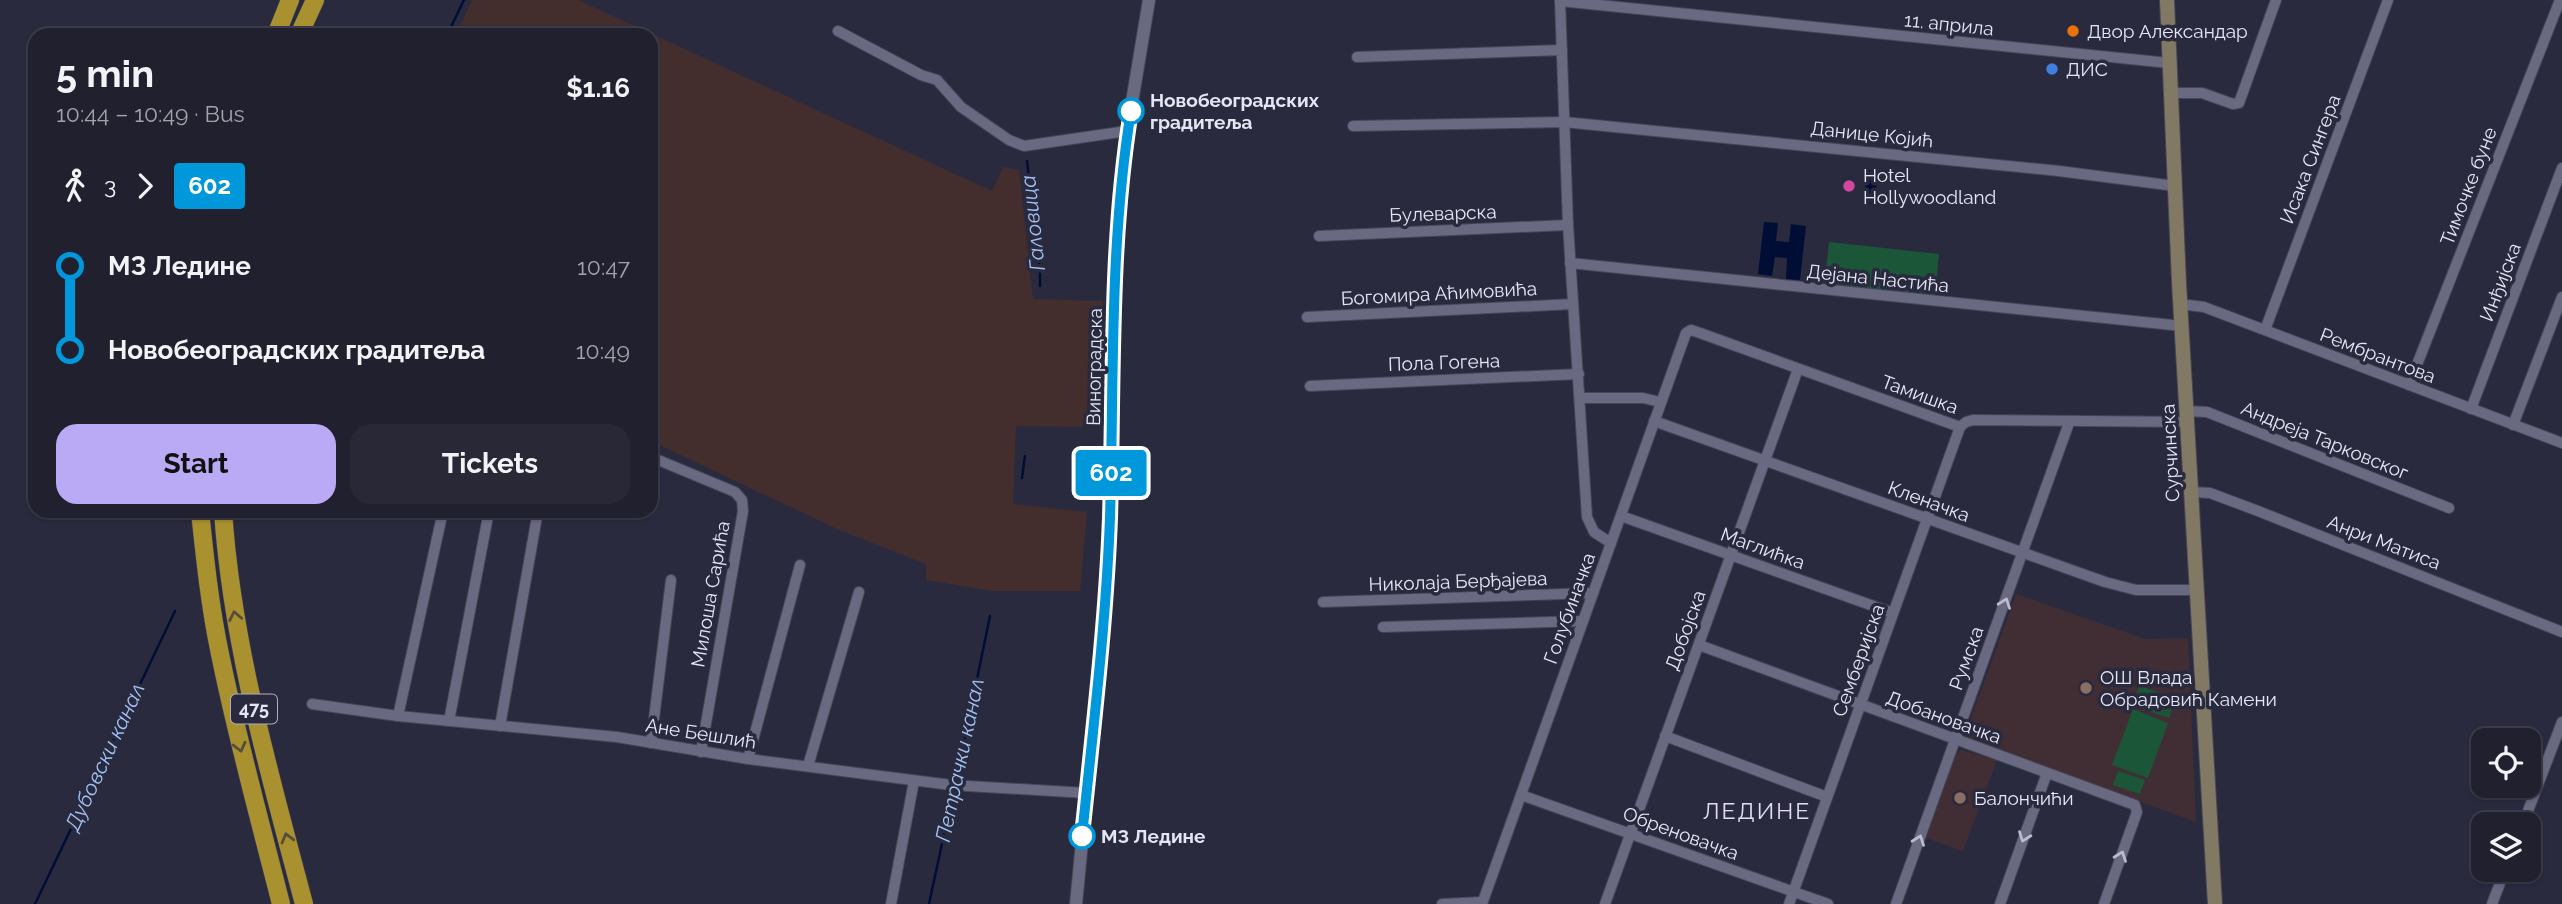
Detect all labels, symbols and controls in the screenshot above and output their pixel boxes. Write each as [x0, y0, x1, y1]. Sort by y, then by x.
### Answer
street label: 11. априла [1903, 8, 1995, 40]
place label: Двор Александар [2087, 20, 2248, 42]
marker: Двор Александар [2065, 23, 2081, 39]
text: 5 min [56, 51, 154, 96]
place label: ДИС [2066, 58, 2108, 80]
marker: ДИС [2044, 61, 2060, 77]
text: $1.16 [566, 73, 630, 103]
place label: Новобеоградских градитеља [1150, 89, 1320, 133]
street label: Исака Сингера [2275, 91, 2345, 227]
marker: Новобеоградских градитеља [1118, 98, 1144, 124]
text: 10:44 – 10:49 · Bus [56, 100, 245, 127]
street label: Данице Којић [1809, 117, 1935, 151]
street label: Тимочке буне [2435, 124, 2501, 248]
place label: Hotel Hollywoodland [1863, 164, 1996, 208]
icon: walk [56, 167, 94, 205]
icon: forward [126, 167, 164, 205]
text: 602 [188, 171, 231, 200]
text: 3 [104, 172, 116, 199]
water label: Галовица [1015, 174, 1050, 272]
marker: Hotel Hollywoodland [1841, 178, 1857, 194]
street label: Булеварска [1389, 200, 1497, 226]
street label: Инђијска [2475, 240, 2525, 324]
text: МЗ Ледине [108, 251, 251, 281]
text: 10:47 [577, 253, 630, 280]
street label: Дејана Настића [1806, 260, 1950, 296]
street label: Богомира Аћимовића [1340, 277, 1538, 309]
street label: Виноградска [1082, 308, 1106, 426]
street label: Рембрантова [2317, 323, 2439, 387]
text: Новобеоградских градитеља [108, 335, 485, 365]
text: 10:49 [576, 337, 630, 364]
street label: Пола Гогена [1388, 349, 1500, 375]
street label: Тамишка [1879, 370, 1961, 418]
street label: Андреја Тарковског [2238, 396, 2412, 484]
street label: Сурчинска [2156, 404, 2184, 502]
button: Start [56, 424, 336, 504]
button: Tickets [350, 424, 630, 504]
line badge: 602 [1071, 450, 1151, 496]
text: 602 [1090, 458, 1132, 487]
street label: Кленачка [1885, 476, 1973, 526]
street label: Анри Матиса [2324, 510, 2444, 574]
street label: Милоша Сарића [686, 519, 734, 669]
street label: Маглићка [1718, 523, 1808, 573]
street label: Голубиначка [1539, 550, 1599, 666]
street label: Николаја Берђајева [1368, 567, 1548, 595]
street label: Добојска [1660, 587, 1710, 673]
one-way arrow [1997, 597, 2011, 609]
street label: Семберијска [1827, 601, 1889, 719]
one-way arrow [229, 610, 244, 622]
street label: Румска [1944, 623, 1988, 693]
place label: ОШ Влада Обрадовић Камени [2100, 666, 2277, 710]
water label: Петрачки канал [930, 676, 989, 844]
water label: Дубовски канал [59, 679, 150, 836]
marker: ОШ Влада Обрадовић Камени [2078, 680, 2094, 696]
street label: Добановачка [1884, 686, 2004, 748]
road number: 475 [231, 694, 277, 724]
street label: Ане Бешлић [644, 713, 758, 753]
map controls [2471, 728, 2541, 882]
button: locate [2471, 728, 2541, 798]
one-way arrow [232, 741, 246, 753]
place label: Балончићи [1974, 787, 2073, 809]
marker: Балончићи [1952, 790, 1968, 806]
district label: ЛЕДИНЕ [1703, 797, 1811, 824]
street label: Обреновачка [1620, 802, 1742, 864]
button: layers [2471, 812, 2541, 882]
marker: МЗ Ледине [1069, 823, 1095, 849]
place label: МЗ Ледине [1101, 825, 1205, 847]
one-way arrow [2018, 830, 2032, 842]
one-way arrow [281, 832, 295, 844]
one-way arrow [1911, 834, 1925, 846]
one-way arrow [2113, 850, 2127, 862]

